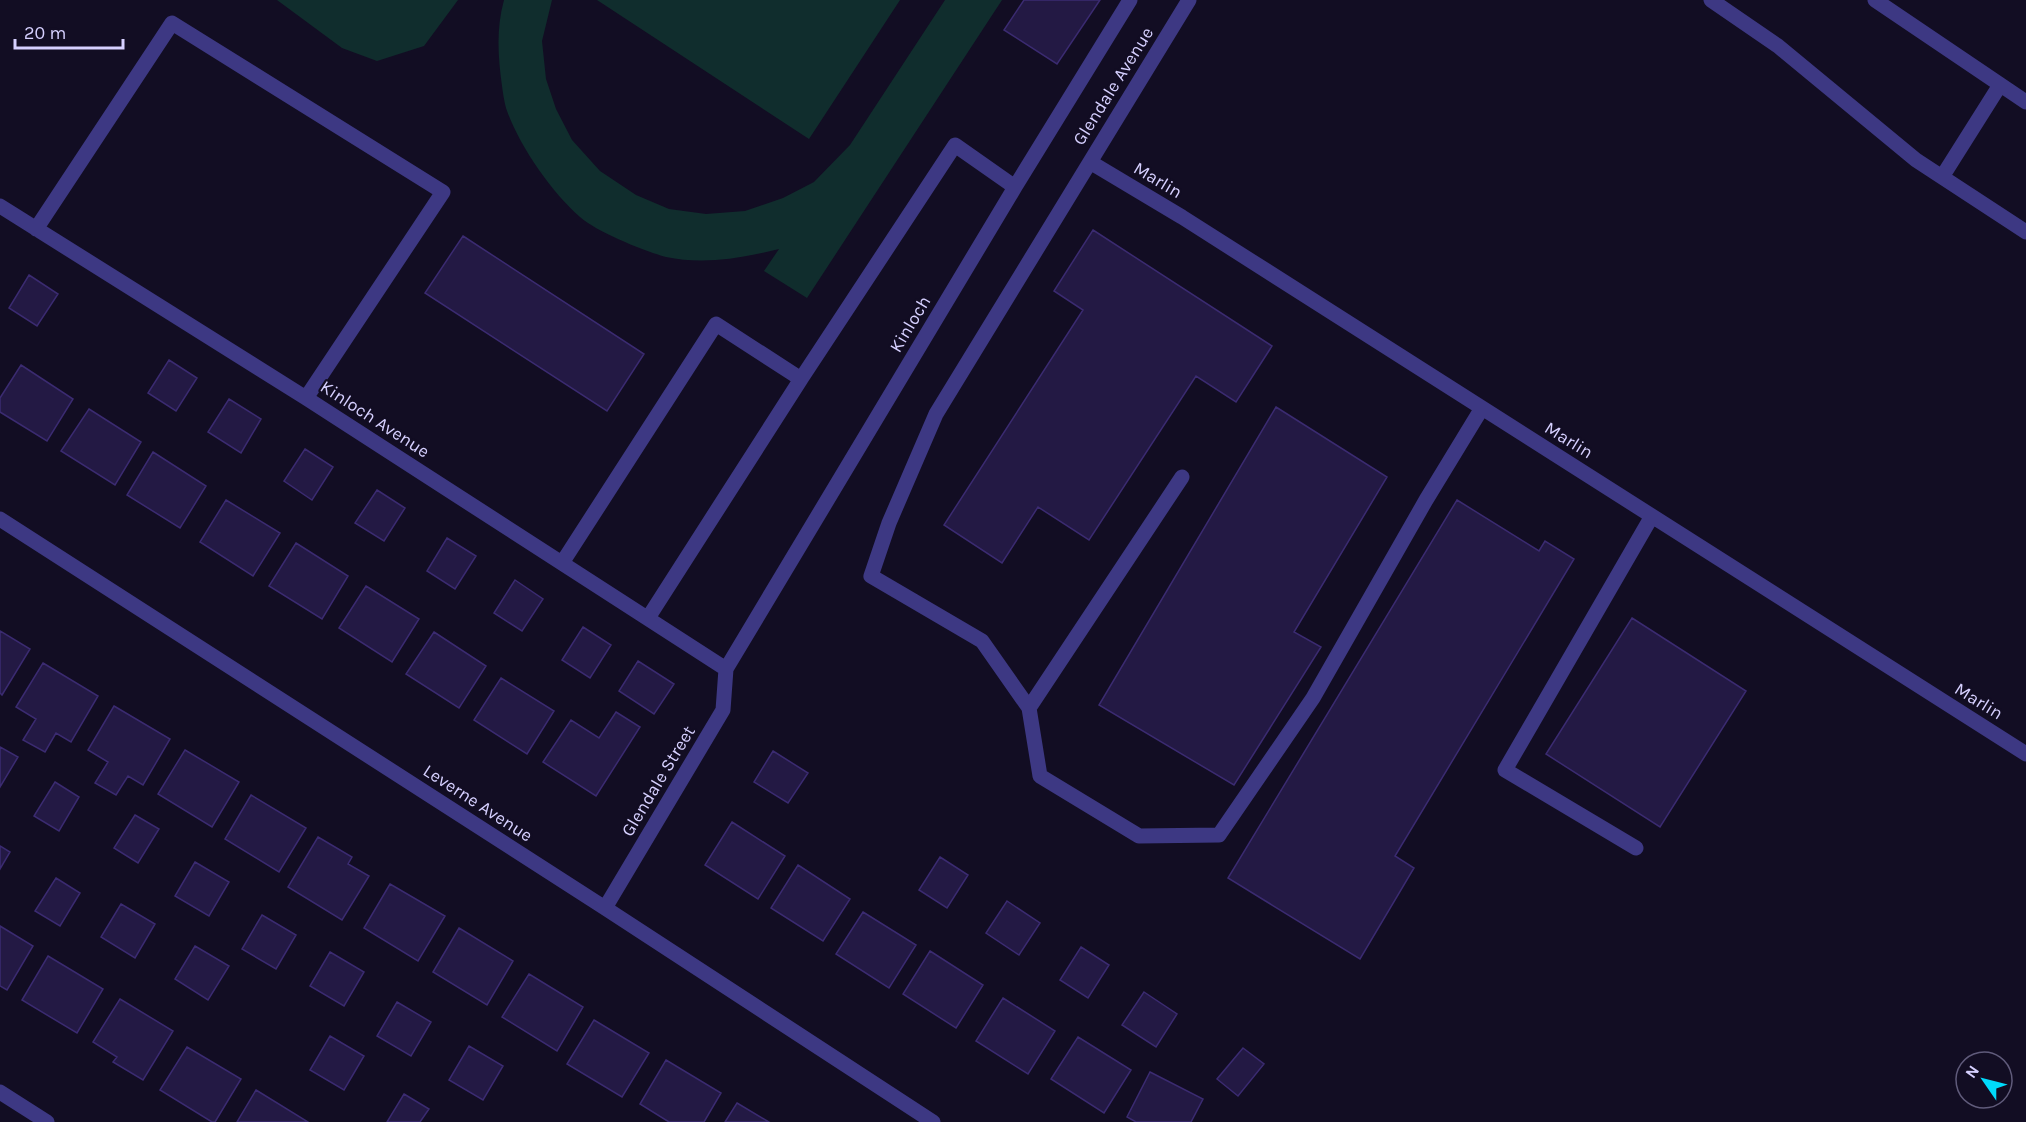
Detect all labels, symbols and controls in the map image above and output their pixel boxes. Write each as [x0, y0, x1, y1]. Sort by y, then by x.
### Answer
scale bar [15, 12, 123, 50]
text: 20 m [24, 22, 66, 44]
street label: Glendale Avenue [1068, 23, 1158, 149]
street label: Marlin [1130, 157, 1186, 203]
street label: Kinloch [885, 292, 935, 356]
street label: Kinloch Avenue [316, 376, 434, 462]
street label: Marlin [1541, 417, 1597, 463]
street label: Marlin [1951, 678, 2007, 724]
street label: Glendale Street [616, 721, 700, 840]
street label: Leverne Avenue [419, 759, 537, 847]
north arrow [1954, 1050, 2014, 1110]
text: N [1961, 1062, 1983, 1082]

